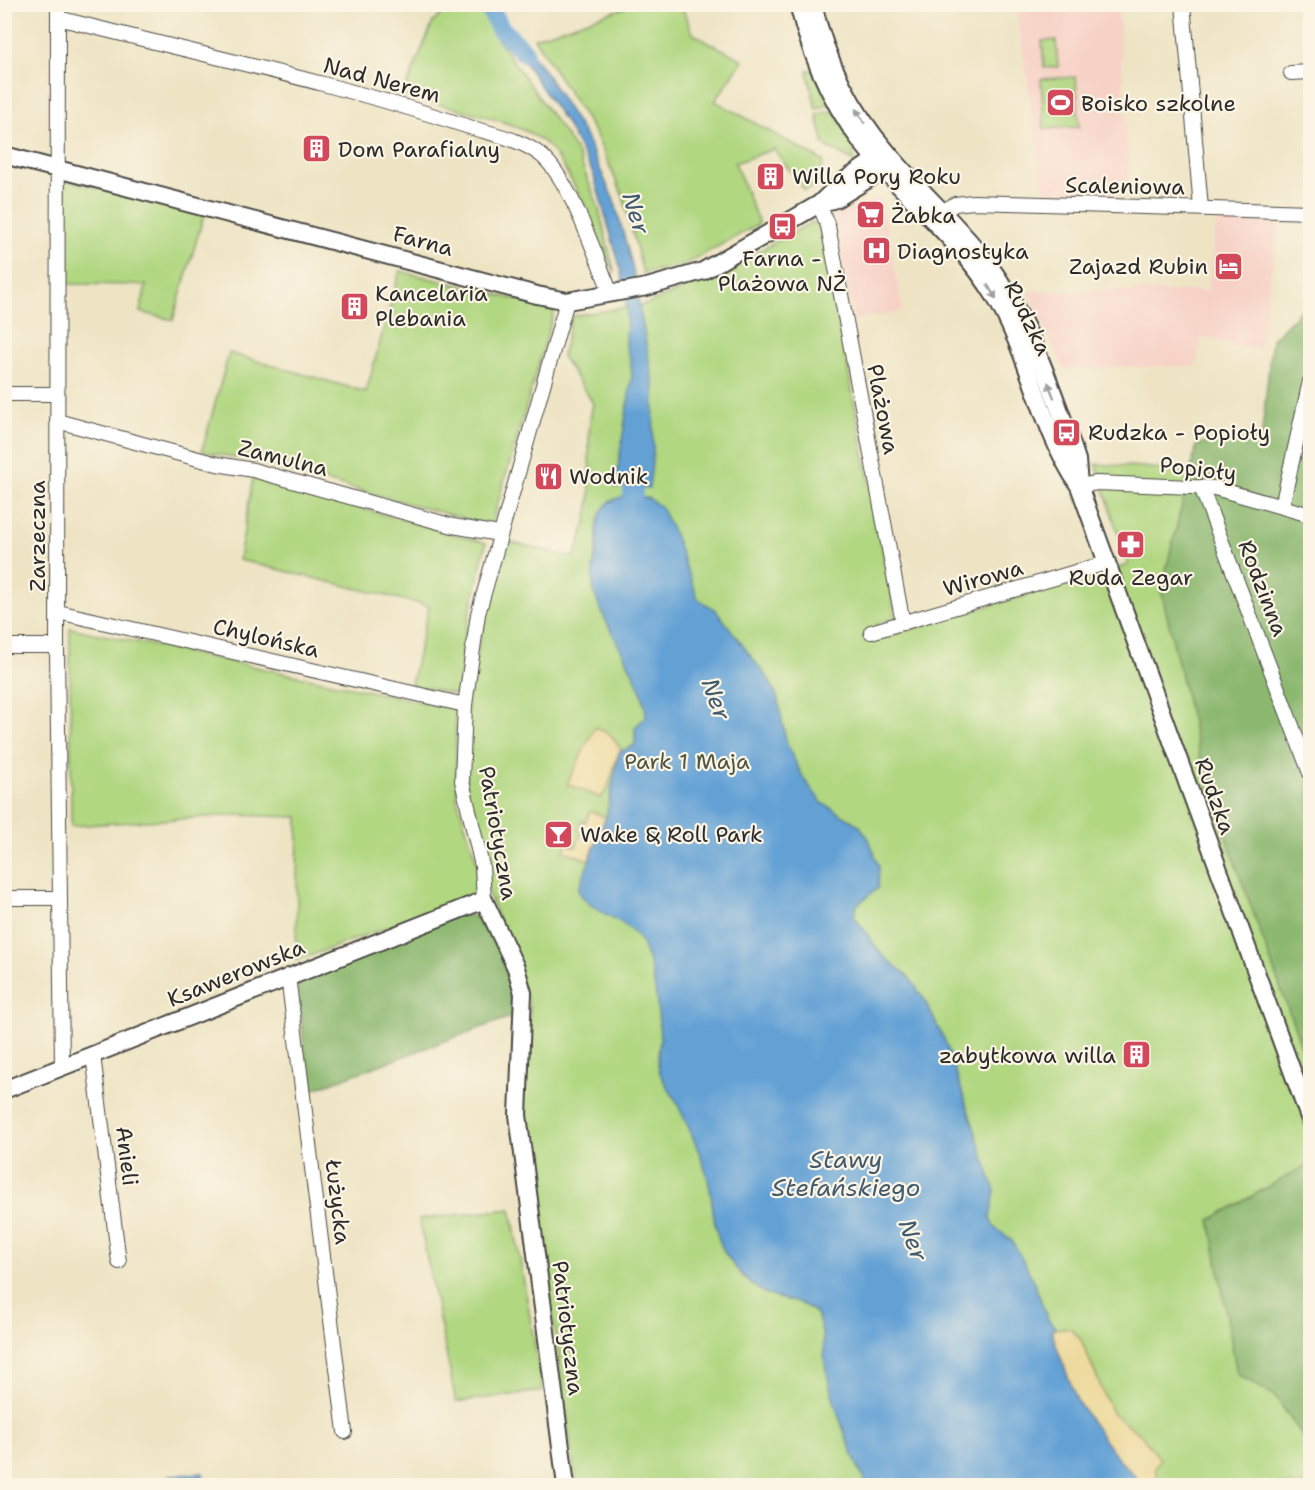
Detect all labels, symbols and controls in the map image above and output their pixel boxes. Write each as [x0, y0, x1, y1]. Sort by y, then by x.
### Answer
street label: Nad Nerem [320, 50, 444, 110]
sports icon: Boisko szkolne [1044, 87, 1076, 119]
place label: Boisko szkolne [1081, 89, 1236, 118]
one-way arrow [854, 107, 865, 124]
building icon: Dom Parafialny [301, 133, 333, 165]
place label: Dom Parafialny [338, 135, 500, 164]
building icon: Willa Pory Roku [755, 160, 787, 192]
place label: Willa Pory Roku [792, 162, 961, 191]
street label: Scaleniowa [1065, 170, 1185, 202]
water label: Ner [614, 188, 658, 239]
supermarket icon: Żabka [854, 199, 886, 231]
place label: Żabka [891, 201, 956, 230]
bus stop icon: Farna - Plażowa NŻ [766, 210, 798, 242]
street label: Farna [390, 219, 457, 263]
hospital icon: Diagnostyka [860, 235, 892, 267]
place label: Diagnostyka [897, 237, 1029, 266]
place label: Farna - Plażowa NŻ [718, 244, 846, 298]
hotel icon: Zajazd Rubin [1213, 250, 1245, 282]
place label: Zajazd Rubin [1069, 252, 1208, 281]
street label: Rudzka [998, 276, 1059, 360]
place label: Kancelaria Plebania [375, 279, 488, 333]
one-way arrow [986, 284, 997, 300]
building icon: Kancelaria Plebania [338, 290, 370, 322]
street label: Plażowa [860, 362, 906, 457]
one-way arrow [1046, 381, 1055, 399]
bus stop icon: Rudzka - Popioły [1051, 416, 1083, 448]
place label: Rudzka - Popioły [1088, 418, 1270, 447]
street label: Zamulna [235, 433, 331, 483]
street label: Popioły [1158, 450, 1238, 488]
restaurant icon: Wodnik [532, 460, 564, 492]
place label: Wodnik [569, 462, 648, 491]
street label: Zarzeczna [23, 480, 52, 592]
pharmacy icon: Ruda Zegar [1115, 529, 1147, 561]
street label: Rodzinna [1231, 536, 1295, 640]
street label: Wirowa [940, 553, 1027, 603]
place label: Ruda Zegar [1069, 563, 1193, 592]
street label: Chylońska [210, 612, 322, 664]
water label: Ner [694, 673, 739, 725]
park label: Park 1 Maja [624, 747, 750, 776]
street label: Rudzka [1188, 754, 1242, 839]
street label: Patriotyczna [472, 764, 524, 902]
bar icon: Wake & Roll Park [543, 818, 575, 850]
place label: Wake & Roll Park [580, 820, 763, 849]
street label: Ksawerowska [163, 932, 309, 1014]
building icon: zabytkowa willa [1121, 1039, 1153, 1071]
place label: zabytkowa willa [939, 1041, 1116, 1070]
street label: Anieli [109, 1124, 145, 1188]
water label: Stawy Stefańskiego [772, 1144, 920, 1204]
street label: Łużycka [318, 1157, 358, 1246]
water label: Ner [891, 1214, 936, 1266]
street label: Patriotyczna [545, 1259, 591, 1397]

